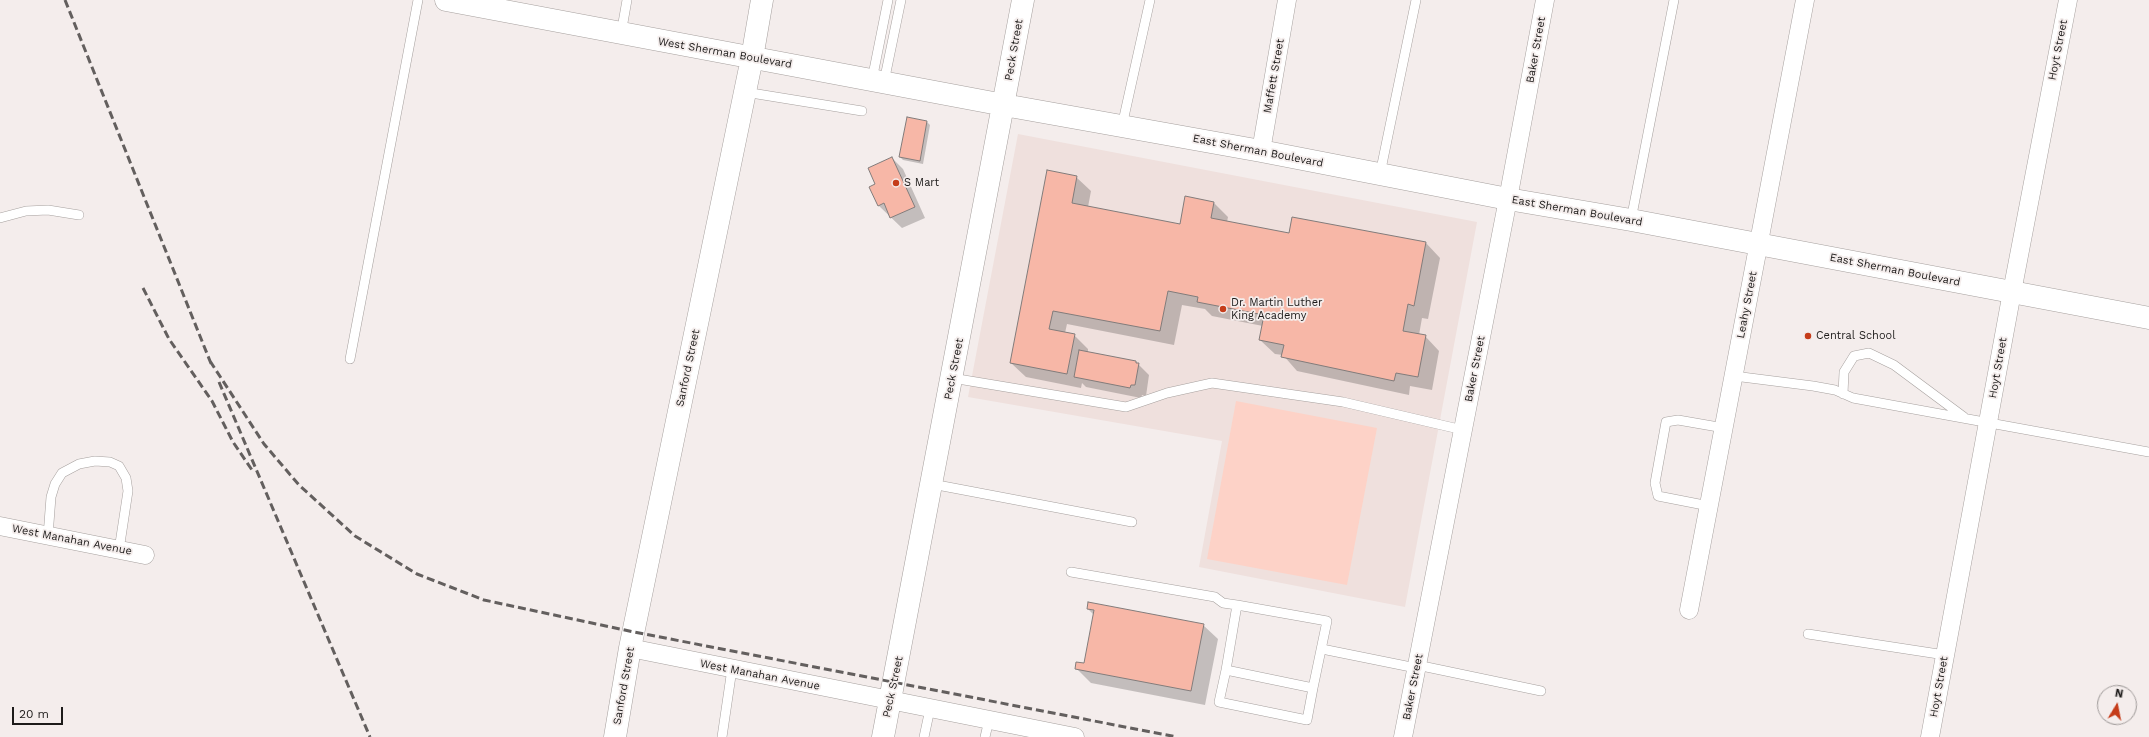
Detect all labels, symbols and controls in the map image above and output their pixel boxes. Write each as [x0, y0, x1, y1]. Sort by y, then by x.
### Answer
street label: Baker Street [1524, 16, 1548, 84]
street label: Peck Street [1002, 18, 1026, 82]
street label: Hoyt Street [2046, 19, 2070, 81]
street label: West Sherman Boulevard [657, 35, 793, 71]
street label: Maffett Street [1261, 38, 1287, 114]
street label: East Sherman Boulevard [1192, 132, 1324, 170]
place label: S Mart [904, 176, 939, 190]
marker: S Mart [891, 178, 901, 188]
street label: East Sherman Boulevard [1511, 193, 1643, 229]
street label: East Sherman Boulevard [1829, 251, 1961, 289]
street label: Leahy Street [1734, 270, 1760, 340]
place label: Dr. Martin Luther King Academy [1231, 296, 1322, 322]
marker: Dr. Martin Luther King Academy [1218, 304, 1228, 314]
street label: Sanford Street [673, 328, 703, 408]
place label: Central School [1816, 329, 1895, 343]
marker: Central School [1803, 331, 1813, 341]
street label: Baker Street [1462, 335, 1488, 403]
street label: Peck Street [942, 337, 966, 401]
street label: Hoyt Street [1986, 337, 2010, 399]
street label: West Manahan Avenue [11, 522, 133, 558]
street label: Sanford Street [611, 646, 637, 726]
street label: Baker Street [1400, 653, 1426, 721]
street label: Peck Street [880, 655, 906, 719]
street label: Hoyt Street [1927, 656, 1951, 718]
street label: West Manahan Avenue [699, 657, 821, 693]
north arrow [2097, 685, 2137, 725]
text: N [2114, 687, 2124, 701]
scale bar [14, 699, 65, 725]
text: 20 m [19, 707, 49, 721]

